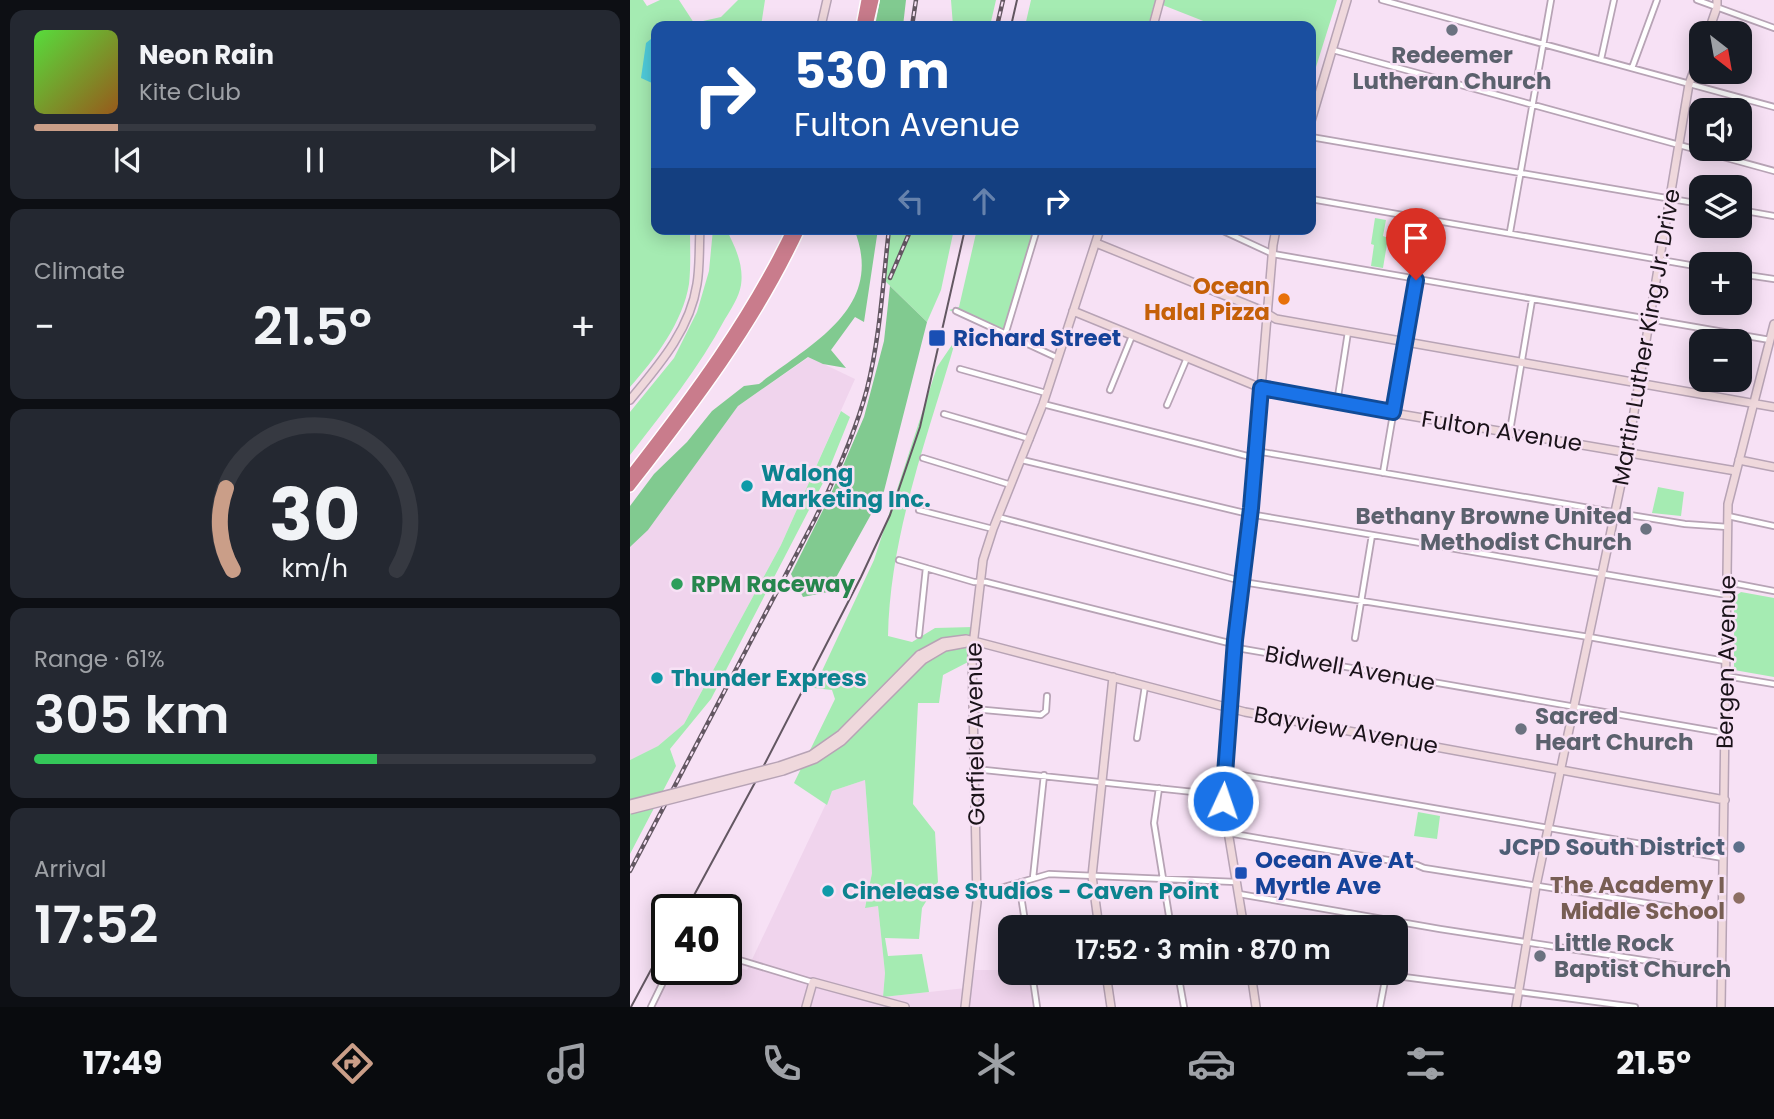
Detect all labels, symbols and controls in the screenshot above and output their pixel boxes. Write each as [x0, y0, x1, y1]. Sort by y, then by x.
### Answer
north arrow [1689, 21, 1752, 84]
map controls [1689, 21, 1752, 392]
marker: Redeemer Lutheran Church [1444, 22, 1460, 38]
text: Neon Rain [139, 37, 274, 73]
text: 530 m [794, 37, 950, 105]
place label: Redeemer Lutheran Church [1352, 39, 1552, 97]
icon: right [679, 49, 770, 140]
text: Kite Club [139, 76, 241, 108]
button: sound [1689, 98, 1752, 161]
text: Fulton Avenue [794, 102, 1020, 147]
icon: previous [109, 141, 147, 179]
icon: pause [296, 141, 334, 179]
icon: next [483, 141, 521, 179]
button: layers [1689, 175, 1752, 238]
icon: left [892, 182, 930, 220]
icon: ahead [965, 182, 1003, 220]
icon: right [1038, 182, 1076, 220]
street label: Martin Luther King Jr. Drive [1604, 186, 1688, 488]
pin [1386, 208, 1446, 280]
icon: arrive [1397, 219, 1435, 257]
button: + [1689, 252, 1752, 315]
text: Climate [34, 255, 125, 287]
place label: Ocean Halal Pizza [1144, 270, 1270, 328]
text: 21.5° [253, 290, 372, 363]
marker: Ocean Halal Pizza [1276, 291, 1292, 307]
text: − [34, 300, 55, 353]
text: + [570, 300, 596, 353]
place label: Richard Street [953, 322, 1121, 354]
marker: Richard Street [927, 328, 947, 348]
button: − [1689, 329, 1752, 392]
street label: Fulton Avenue [1419, 403, 1585, 459]
place label: Walong Marketing Inc. [761, 457, 931, 515]
text: 30 [269, 464, 361, 565]
marker: Walong Marketing Inc. [739, 478, 755, 494]
place label: Bethany Browne United Methodist Church [1356, 500, 1632, 558]
marker: Bethany Browne United Methodist Church [1638, 521, 1654, 537]
text: km/h [282, 550, 348, 585]
place label: RPM Raceway [691, 568, 856, 600]
street label: Bergen Avenue [1708, 575, 1744, 749]
marker: RPM Raceway [669, 576, 685, 592]
street label: Bidwell Avenue [1262, 637, 1438, 699]
street label: Garfield Avenue [957, 642, 993, 826]
text: Range · 61% [34, 643, 165, 675]
place label: Thunder Express [671, 662, 867, 694]
marker: Thunder Express [649, 670, 665, 686]
text: 305 km [34, 678, 229, 751]
street label: Bayview Avenue [1251, 698, 1441, 762]
place label: Sacred Heart Church [1535, 700, 1693, 758]
marker: Sacred Heart Church [1513, 721, 1529, 737]
position arrow [1186, 764, 1260, 838]
place label: JCPD South District [1499, 831, 1725, 863]
marker: JCPD South District [1731, 839, 1747, 855]
place label: Ocean Ave At Myrtle Ave [1255, 844, 1414, 902]
text: Arrival [34, 853, 106, 885]
marker: Ocean Ave At Myrtle Ave [1233, 865, 1249, 881]
place label: The Academy I Middle School [1550, 869, 1725, 927]
place label: Cinelease Studios - Caven Point [842, 875, 1219, 907]
marker: Cinelease Studios - Caven Point [820, 883, 836, 899]
text: 17:52 [34, 888, 158, 961]
marker: The Academy I Middle School [1731, 890, 1747, 906]
speed limit sign: 40 [651, 894, 742, 985]
place label: Little Rock Baptist Church [1554, 927, 1731, 985]
text: 17:52 · 3 min · 870 m [1075, 932, 1331, 968]
marker: Little Rock Baptist Church [1532, 948, 1548, 964]
icon: directions [328, 1039, 377, 1088]
icon: music [543, 1039, 592, 1088]
icon: phone [757, 1039, 806, 1088]
icon: climate [972, 1039, 1021, 1088]
icon: car [1187, 1039, 1236, 1088]
icon: filters [1401, 1039, 1450, 1088]
text: 17:49 [83, 1040, 162, 1085]
text: 21.5° [1616, 1040, 1691, 1085]

